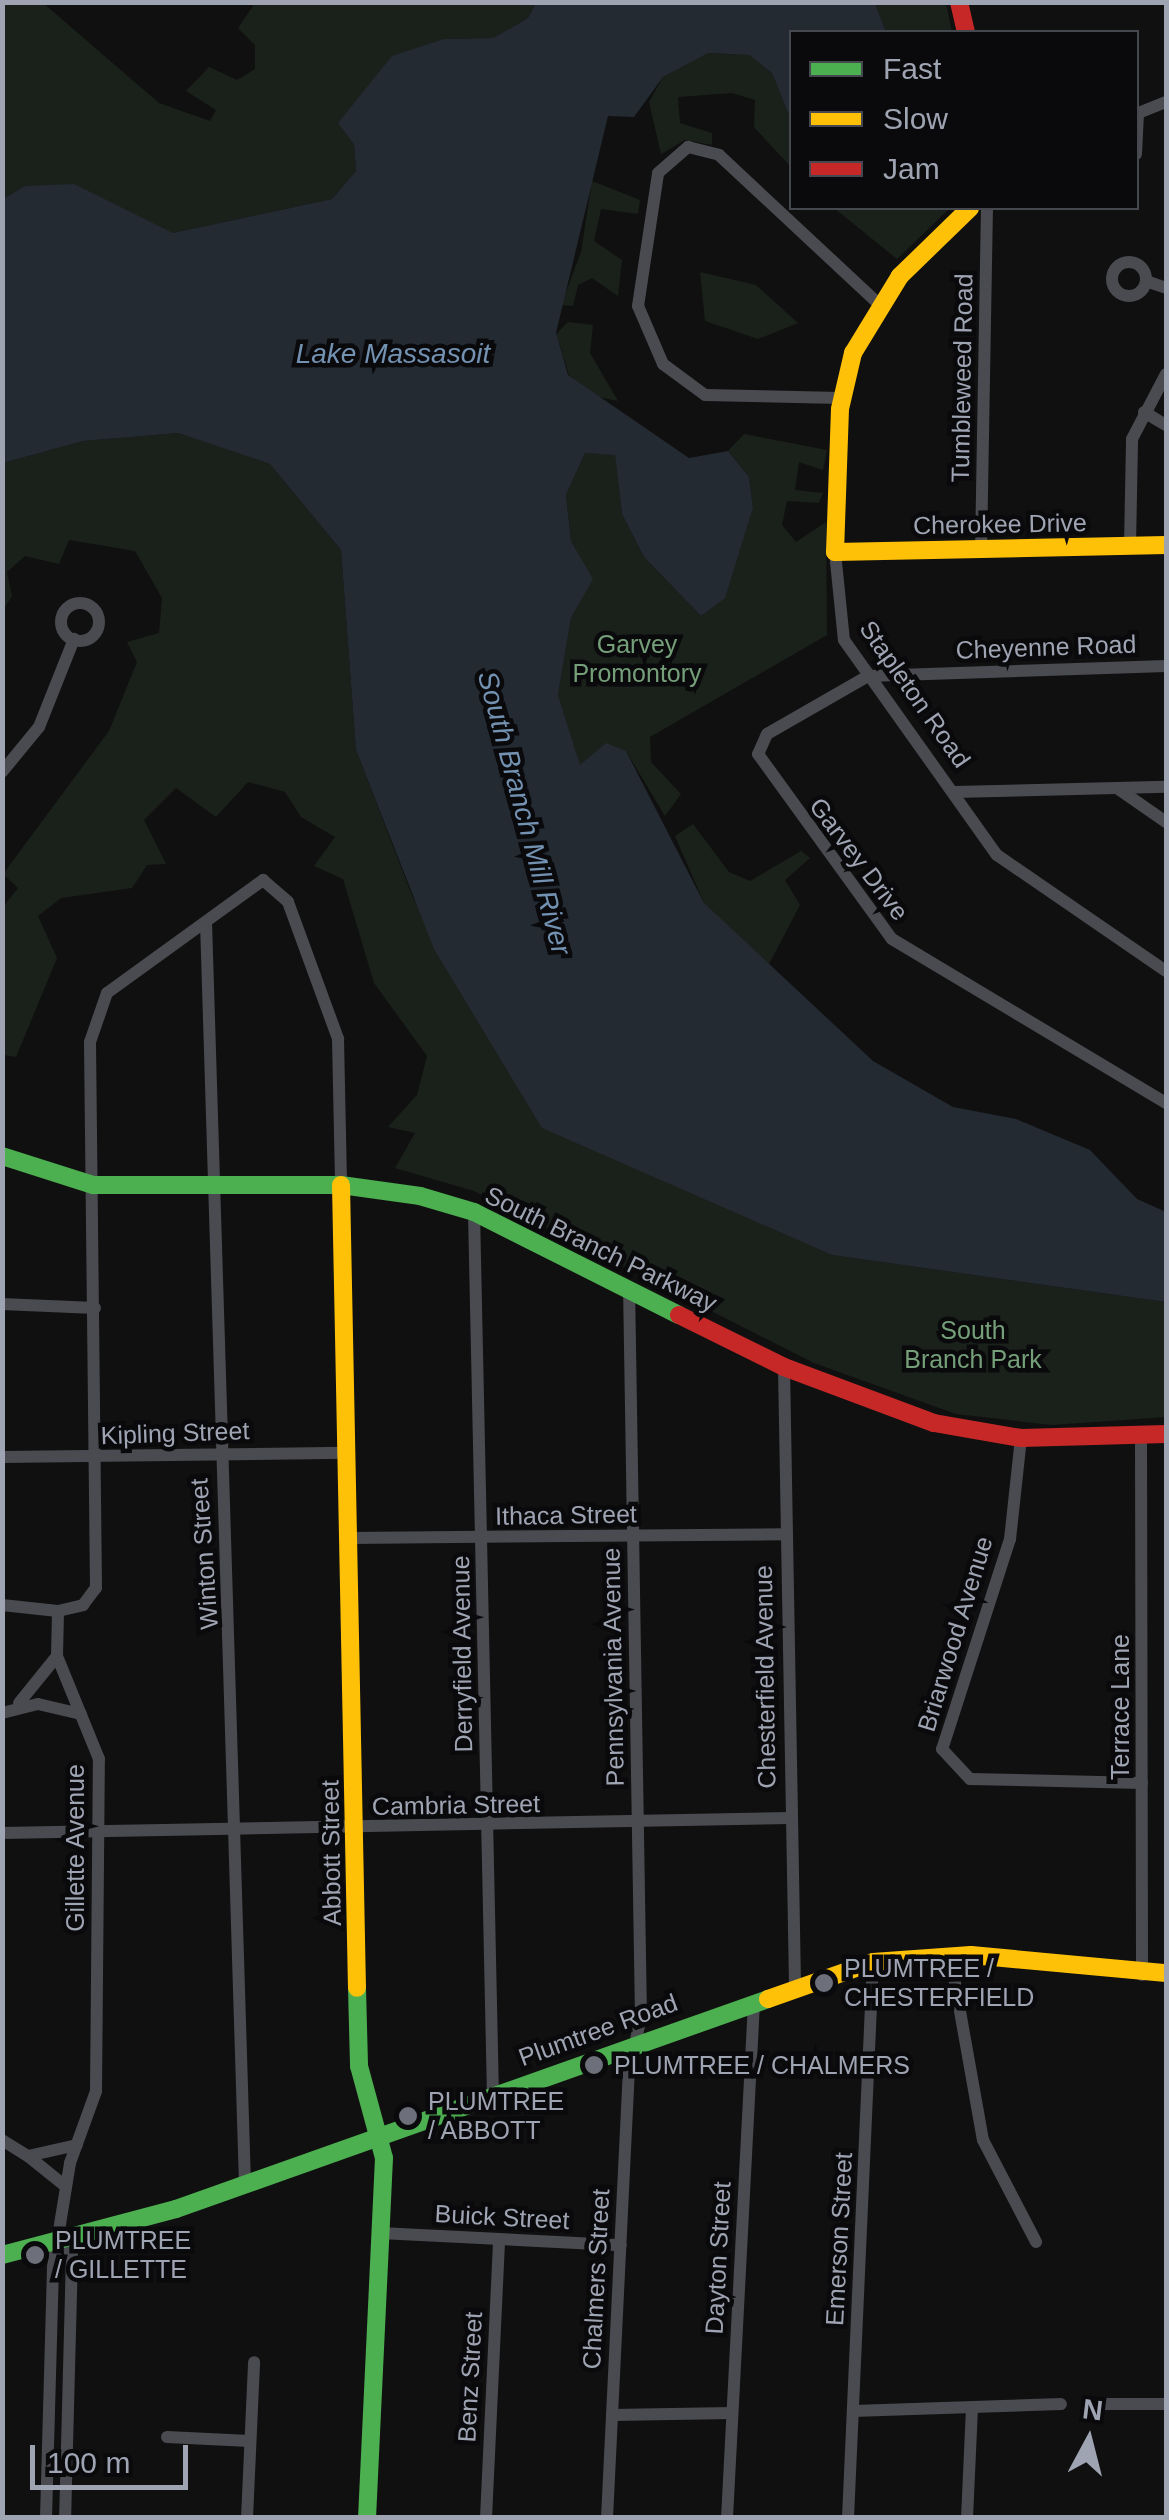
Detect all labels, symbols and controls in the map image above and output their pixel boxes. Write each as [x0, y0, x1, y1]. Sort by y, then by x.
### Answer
legend [789, 30, 1139, 210]
text: Fast [883, 52, 941, 85]
text: Slow [883, 102, 948, 135]
text: Jam [883, 152, 940, 185]
street label: Tumbleweed Road [945, 273, 979, 483]
water label: Lake Massasoit [296, 337, 490, 371]
street label: Cherokee Drive [913, 507, 1087, 541]
street label: Stapleton Road [853, 615, 977, 773]
street label: Cheyenne Road [955, 629, 1137, 665]
park label: Garvey Promontory [572, 630, 702, 689]
water label: South Branch Mill River [470, 667, 578, 959]
street label: Garvey Drive [803, 792, 915, 926]
street label: South Branch Parkway [480, 1180, 722, 1318]
park label: South Branch Park [904, 1316, 1042, 1375]
street label: Kipling Street [100, 1415, 250, 1451]
street label: Winton Street [184, 1477, 224, 1631]
street label: Ithaca Street [495, 1499, 637, 1531]
street label: Briarwood Avenue [911, 1532, 999, 1736]
street label: Pennsylvania Avenue [596, 1547, 630, 1787]
street label: Derryfield Avenue [445, 1555, 479, 1753]
street label: Chesterfield Avenue [748, 1564, 782, 1790]
street label: Terrace Lane [1105, 1634, 1135, 1780]
street label: Gillette Avenue [60, 1763, 90, 1933]
street label: Abbott Street [315, 1780, 347, 1926]
street label: Cambria Street [372, 1789, 540, 1821]
place label: PLUMTREE / CHESTERFIELD [844, 1954, 1034, 2013]
marker: PLUMTREE / CHESTERFIELD [813, 1972, 835, 1994]
street label: Plumtree Road [515, 1987, 681, 2073]
place label: PLUMTREE / CHALMERS [614, 2050, 910, 2080]
marker: PLUMTREE / CHALMERS [583, 2054, 605, 2076]
place label: PLUMTREE / ABBOTT [428, 2087, 564, 2146]
marker: PLUMTREE / ABBOTT [397, 2105, 419, 2127]
street label: Emerson Street [819, 2151, 859, 2327]
street label: Dayton Street [699, 2181, 737, 2335]
street label: Chalmers Street [576, 2188, 616, 2370]
street label: Buick Street [434, 2198, 570, 2236]
place label: PLUMTREE / GILLETTE [55, 2226, 191, 2285]
marker: PLUMTREE / GILLETTE [24, 2244, 46, 2266]
street label: Benz Street [452, 2311, 488, 2443]
north arrow [1039, 2390, 1139, 2490]
text: N [1081, 2393, 1105, 2426]
scale bar [35, 2425, 192, 2487]
text: 100 m [47, 2446, 130, 2479]

